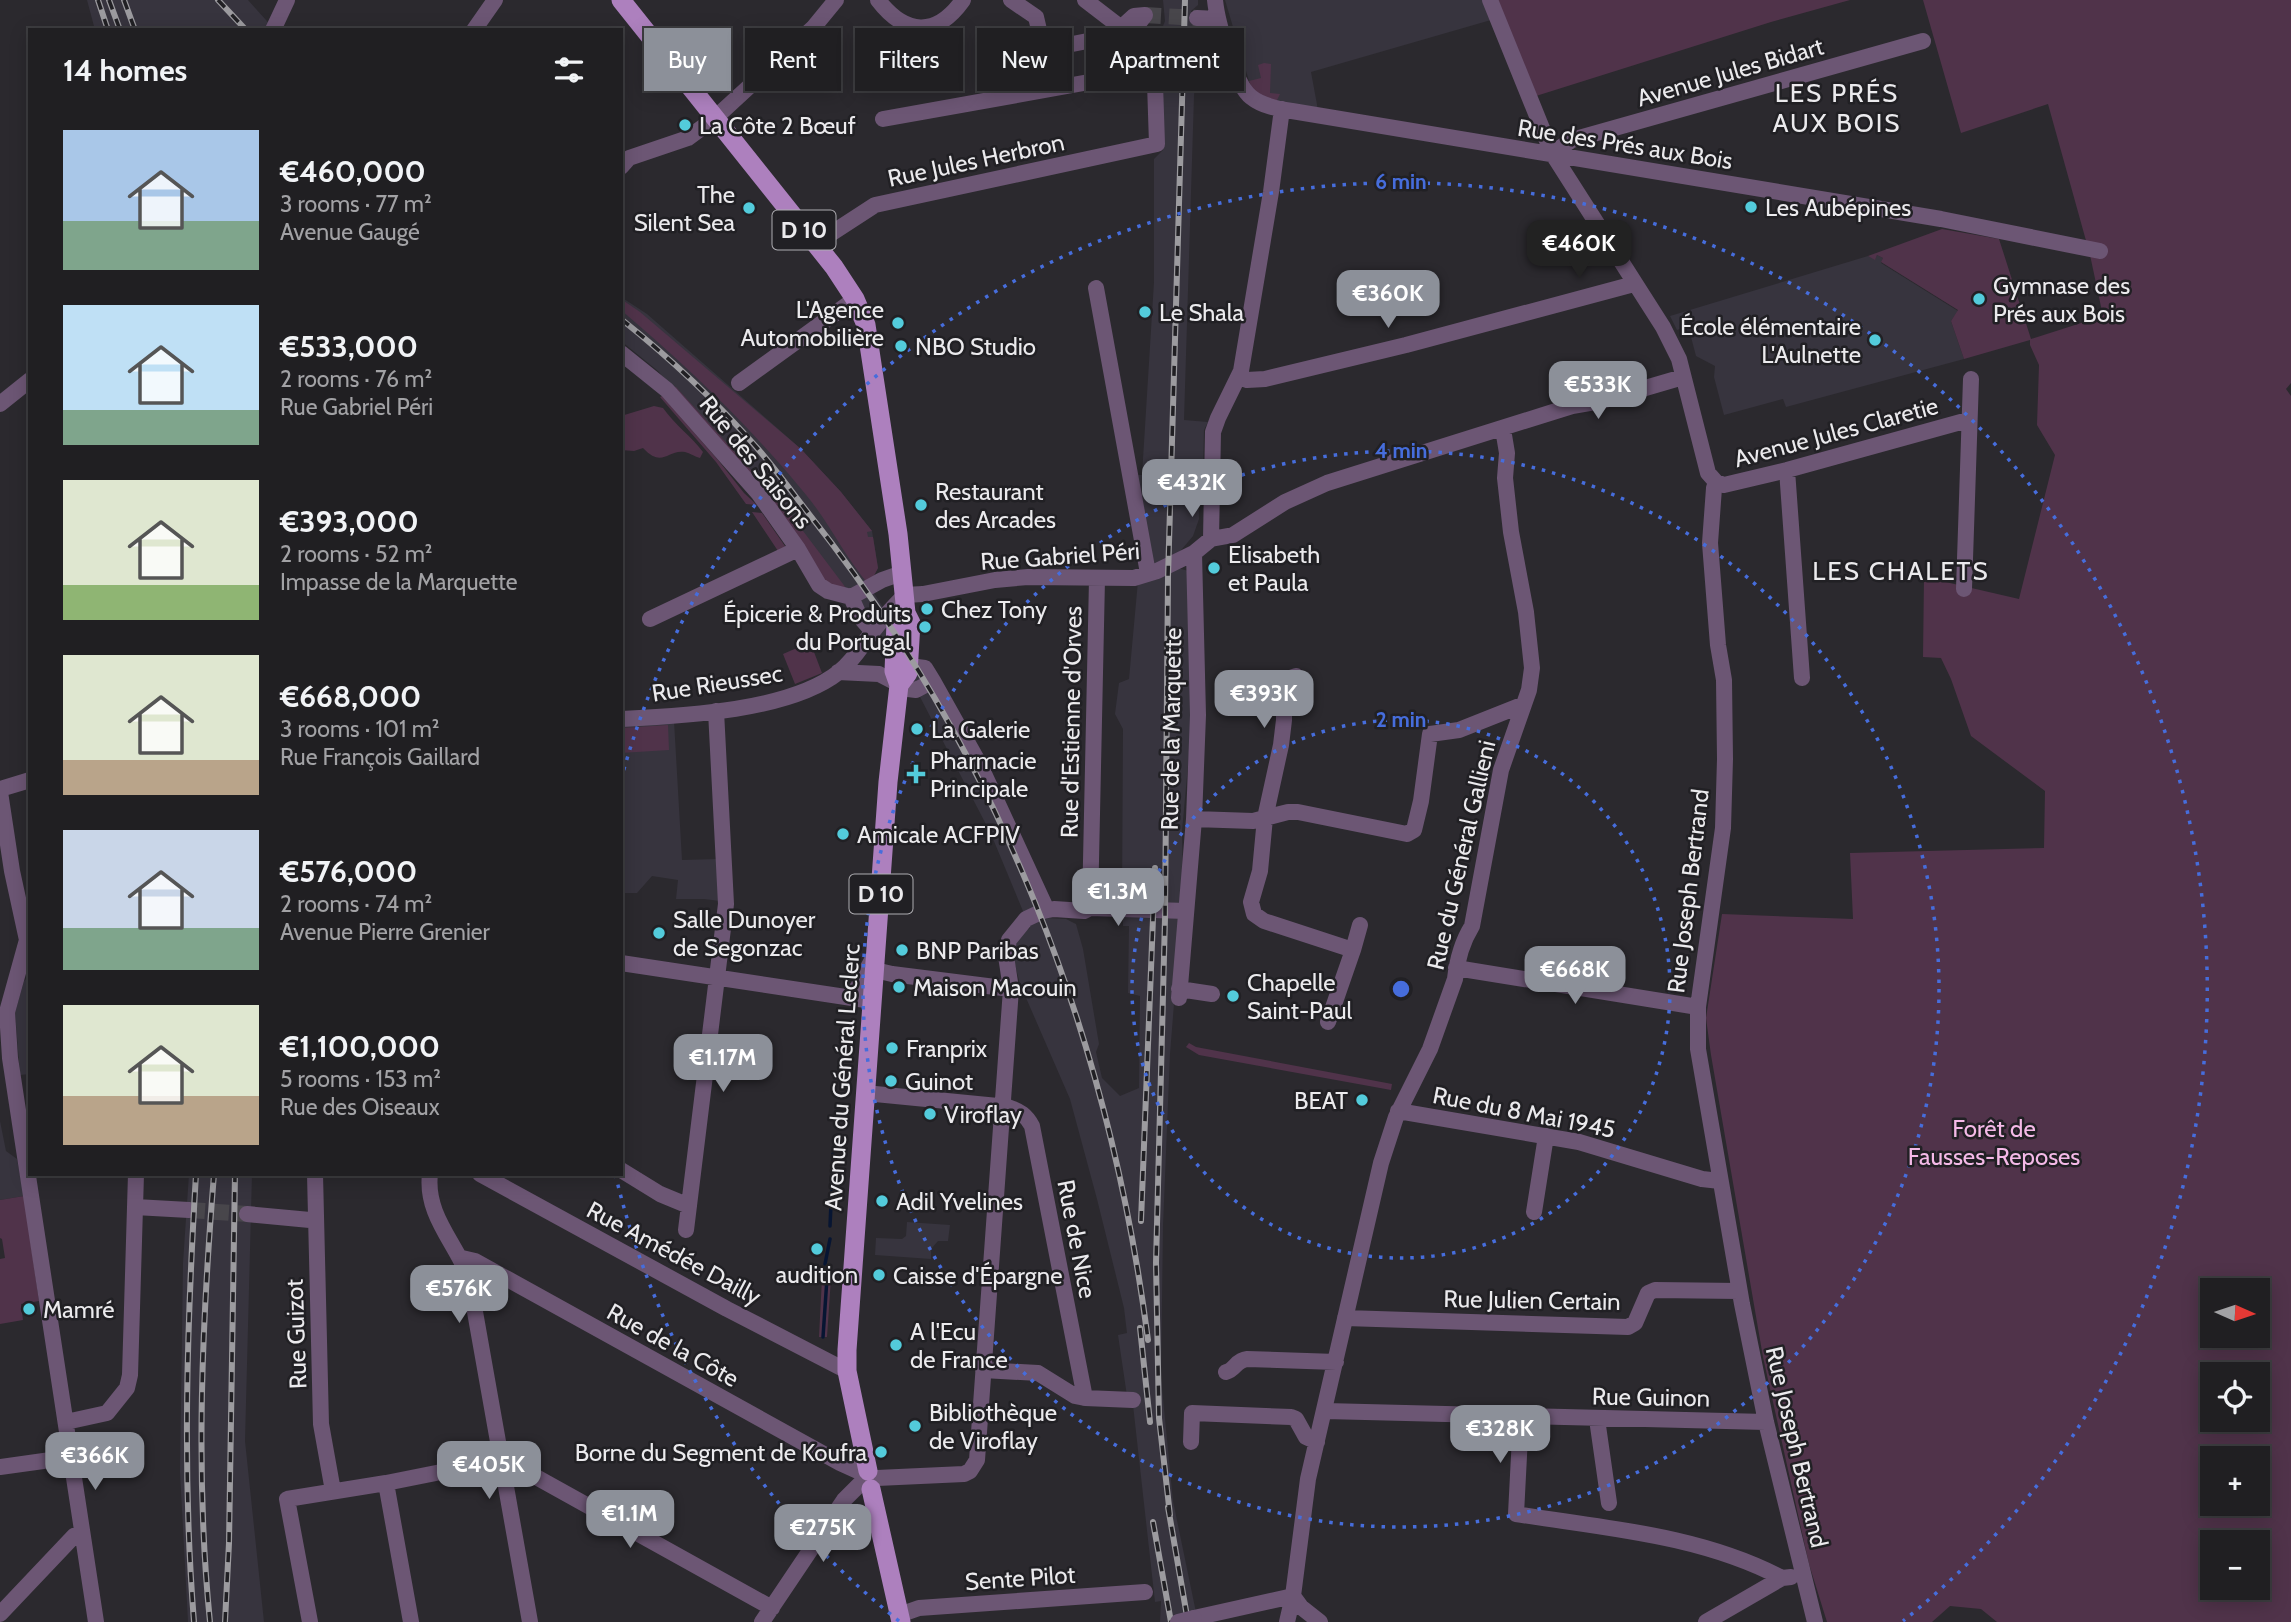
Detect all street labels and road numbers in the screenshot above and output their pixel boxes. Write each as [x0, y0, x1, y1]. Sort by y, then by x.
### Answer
street label: Avenue Jules Bidart [1633, 31, 1827, 113]
street label: Rue des Prés aux Bois [1515, 113, 1735, 175]
street label: Rue Jules Herbron [885, 127, 1067, 193]
road number: D 10 [772, 210, 836, 249]
street label: Rue des Saisons [694, 390, 818, 534]
street label: Avenue Jules Claretie [1731, 391, 1941, 473]
street label: Rue Gabriel Péri [979, 536, 1141, 576]
street label: Rue d'Estienne d'Orves [1054, 606, 1088, 838]
street label: Rue de la Marquette [1155, 627, 1187, 831]
street label: Rue Rieussec [650, 658, 784, 708]
street label: Rue du Général Gallieni [1420, 737, 1502, 973]
street label: Rue Joseph Bertrand [1661, 787, 1715, 995]
road number: D 10 [850, 874, 912, 914]
street label: Avenue du Général Leclerc [818, 942, 866, 1212]
street label: Rue du 8 Mai 1945 [1430, 1080, 1618, 1144]
street label: Rue de Nice [1051, 1177, 1103, 1301]
street label: Rue Amédée Dailly [582, 1195, 766, 1311]
street label: Rue Guizot [280, 1278, 312, 1390]
street label: Rue Julien Certain [1443, 1284, 1621, 1316]
street label: Rue de la Côte [602, 1297, 744, 1393]
street label: Rue Joseph Bertrand [1760, 1344, 1834, 1550]
street label: Rue Guinon [1592, 1381, 1710, 1413]
street label: Sente Pilot [964, 1560, 1076, 1596]

